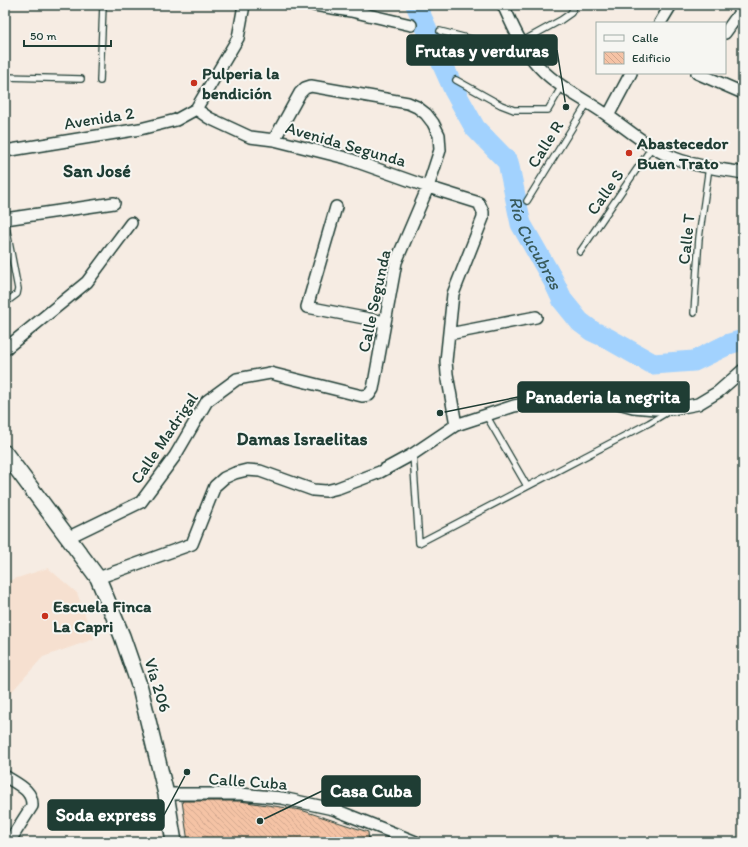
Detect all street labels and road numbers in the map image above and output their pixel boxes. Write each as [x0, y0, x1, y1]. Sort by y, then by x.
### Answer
street label: Avenida 2 [62, 103, 136, 133]
street label: Calle R [523, 116, 567, 171]
street label: Avenida Segunda [283, 117, 409, 171]
street label: Calle S [582, 165, 628, 219]
street label: Calle T [673, 212, 699, 265]
street label: Calle Segunda [353, 248, 395, 354]
street label: Calle Madrigal [126, 388, 202, 488]
street label: Vía 206 [140, 656, 176, 714]
street label: Calle Cuba [208, 768, 288, 794]

